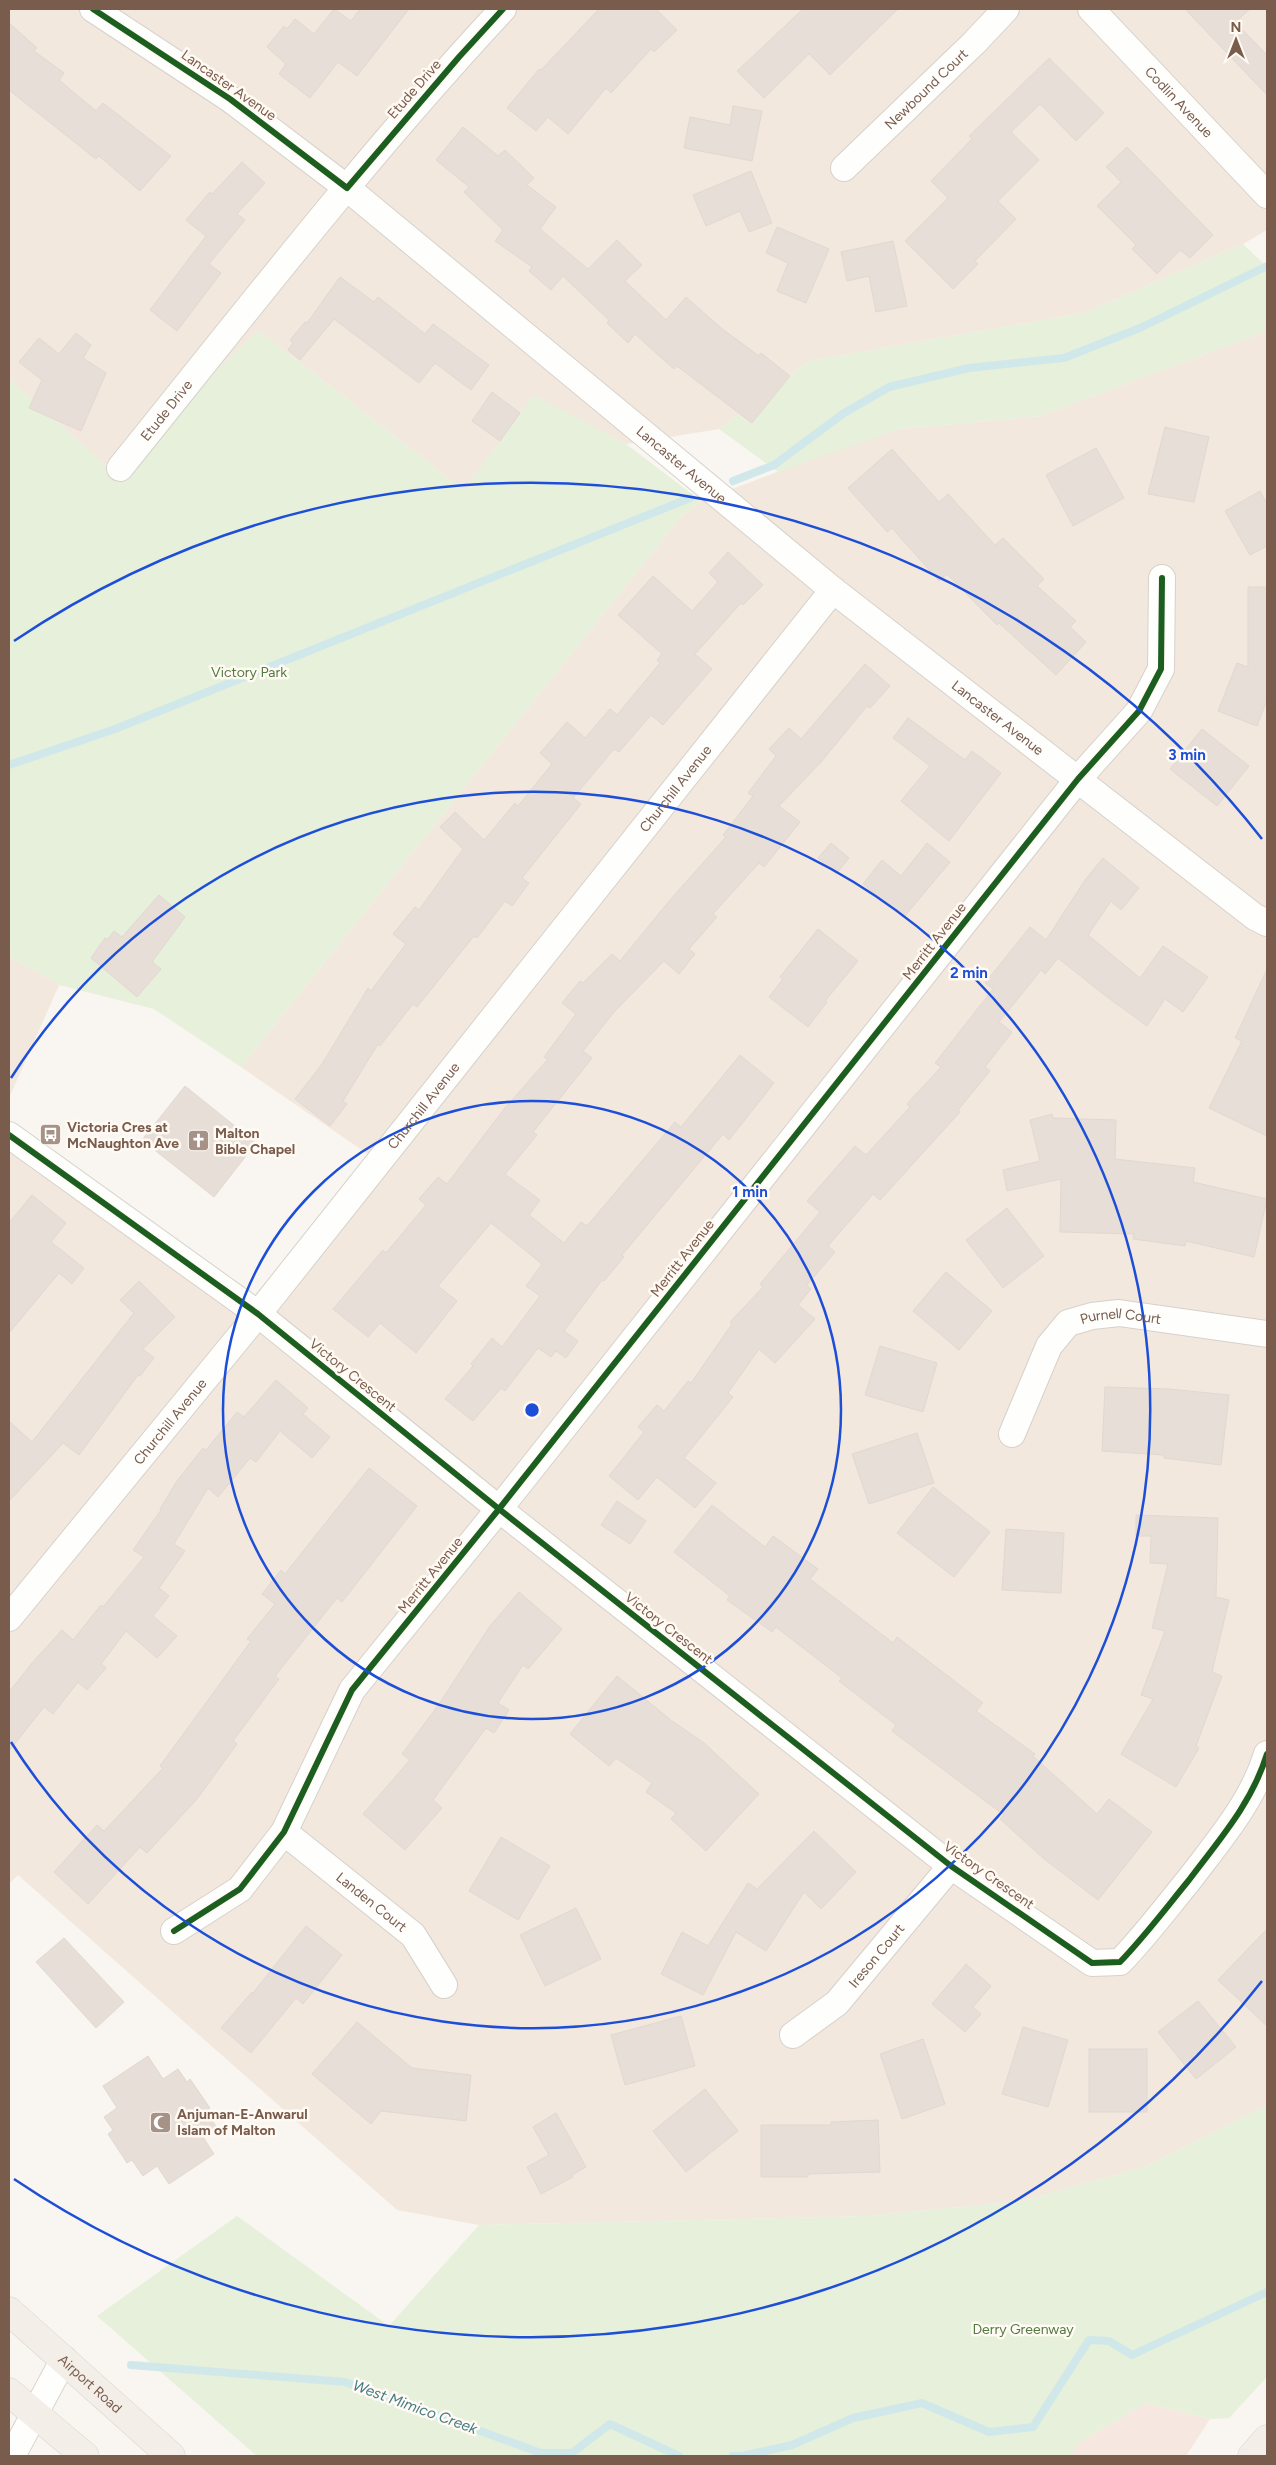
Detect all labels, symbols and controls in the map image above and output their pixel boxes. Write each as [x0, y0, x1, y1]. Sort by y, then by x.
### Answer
north arrow [1211, 15, 1261, 65]
text: N [1231, 19, 1241, 36]
street label: Newbound Court [881, 45, 972, 133]
street label: Lancaster Avenue [178, 46, 280, 125]
street label: Etude Drive [384, 56, 445, 122]
street label: Codlin Avenue [1141, 63, 1216, 142]
street label: Etude Drive [137, 376, 196, 444]
street label: Lancaster Avenue [633, 423, 730, 508]
park label: Victory Park [211, 664, 287, 681]
street label: Lancaster Avenue [948, 677, 1047, 759]
street label: Churchill Avenue [636, 742, 716, 836]
text: 3 min [1168, 746, 1206, 764]
street label: Merritt Avenue [899, 899, 970, 983]
text: 2 min [950, 964, 988, 982]
street label: Churchill Avenue [384, 1059, 464, 1153]
place label: Victoria Cres at McNaughton Ave [67, 1119, 179, 1152]
bus stop icon: Victoria Cres at McNaughton Ave [39, 1123, 63, 1147]
place label: Malton Bible Chapel [215, 1125, 295, 1158]
church icon: Malton Bible Chapel [187, 1129, 211, 1153]
text: 1 min [732, 1183, 768, 1201]
street label: Merritt Avenue [647, 1216, 718, 1300]
street label: Purnell Court [1078, 1305, 1162, 1328]
street label: Victory Crescent [306, 1335, 400, 1416]
street label: Churchill Avenue [130, 1375, 211, 1468]
centre of rings [523, 1401, 541, 1419]
street label: Merritt Avenue [394, 1533, 467, 1617]
street label: Victory Crescent [621, 1589, 716, 1668]
street label: Victory Crescent [940, 1838, 1037, 1913]
street label: Landen Court [333, 1869, 410, 1936]
street label: Ireson Court [845, 1920, 908, 1991]
place label: Anjuman-E-Anwarul Islam of Malton [177, 2106, 308, 2139]
mosque icon: Anjuman-E-Anwarul Islam of Malton [149, 2110, 173, 2134]
park label: Derry Greenway [972, 2321, 1074, 2338]
street label: Airport Road [55, 2351, 125, 2417]
water label: West Mimico Creek [350, 2376, 480, 2438]

